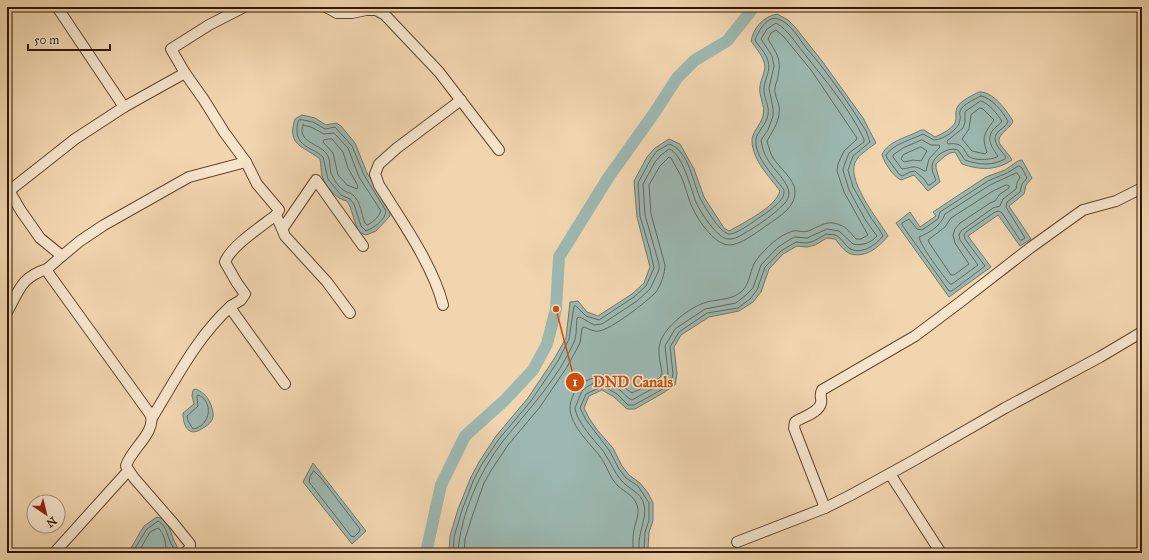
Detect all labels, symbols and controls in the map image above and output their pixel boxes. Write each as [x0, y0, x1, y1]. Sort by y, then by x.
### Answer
scale bar [28, 26, 110, 52]
text: 50 m [34, 33, 59, 47]
callout: DND Canals [565, 368, 681, 395]
text: DND Canals [593, 373, 674, 391]
text: 1 [573, 375, 578, 389]
north arrow [26, 494, 66, 534]
text: N [43, 514, 59, 530]

